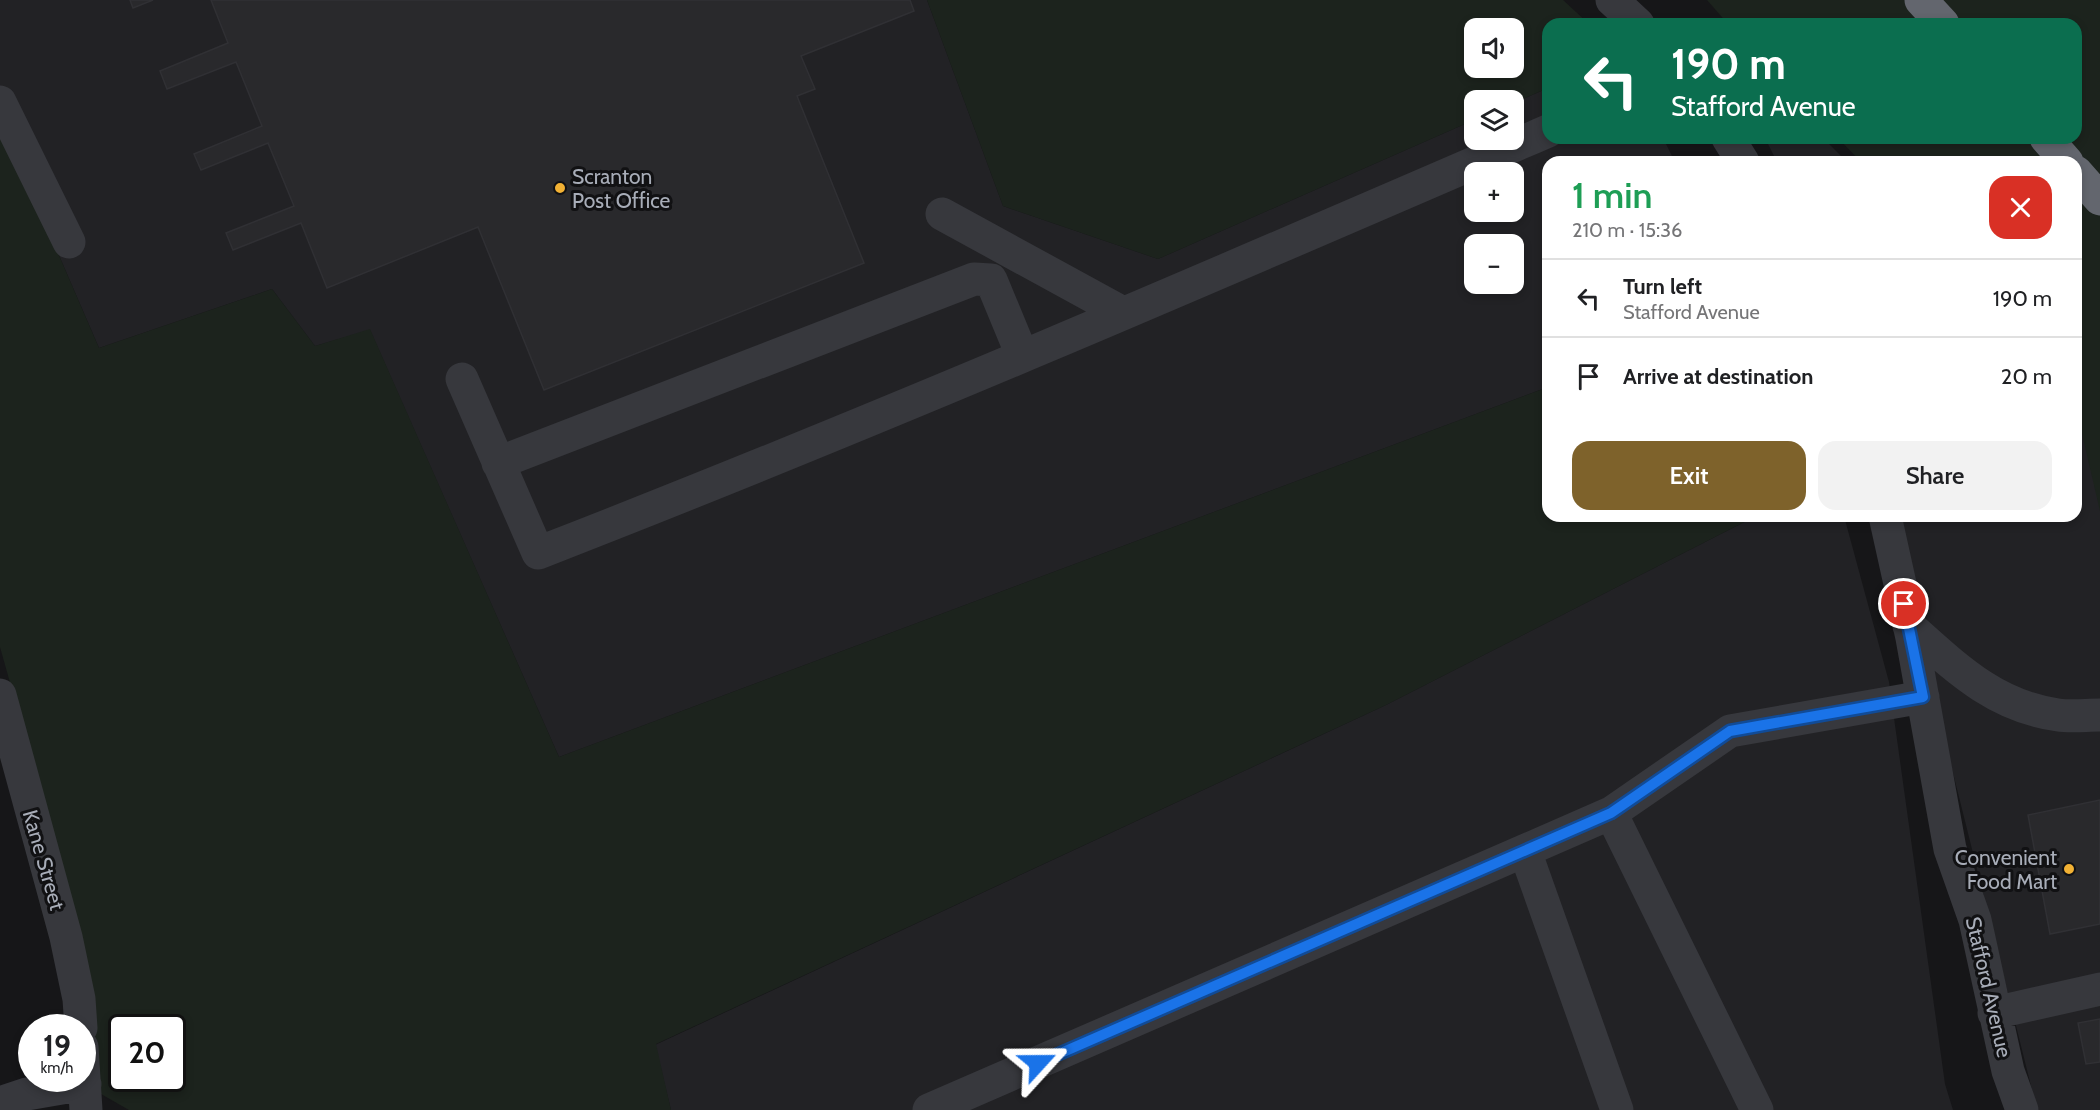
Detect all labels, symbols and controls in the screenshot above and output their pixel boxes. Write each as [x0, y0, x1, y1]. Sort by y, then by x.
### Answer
map controls [1464, 18, 1524, 294]
button: sound [1464, 18, 1524, 78]
text: 190 m [1671, 38, 1786, 90]
icon: left [1572, 42, 1650, 120]
button: layers [1464, 90, 1524, 150]
text: Stafford Avenue [1671, 90, 1856, 123]
button: + [1464, 162, 1524, 222]
place label: Scranton Post Office [572, 164, 671, 213]
text: 1 min [1572, 173, 1652, 217]
button: close [1989, 176, 2052, 239]
marker: Scranton Post Office [553, 181, 567, 195]
text: 210 m · 15:36 [1572, 218, 1682, 242]
button: − [1464, 234, 1524, 294]
text: Turn left [1623, 273, 1702, 300]
icon: left [1572, 282, 1605, 315]
text: 190 m [1993, 285, 2052, 312]
text: Stafford Avenue [1623, 300, 1760, 324]
icon: arrive [1572, 360, 1605, 393]
text: Arrive at destination [1623, 363, 1813, 390]
text: 20 m [2001, 363, 2052, 390]
button: Exit [1572, 441, 1806, 510]
button: Share [1818, 441, 2052, 510]
pin [1878, 578, 1929, 629]
icon: arrive [1887, 587, 1920, 620]
street label: Kane Street [18, 807, 70, 913]
place label: Convenient Food Mart [1955, 845, 2057, 894]
marker: Convenient Food Mart [2062, 862, 2076, 876]
street label: Stafford Avenue [1961, 914, 2017, 1060]
speed limit sign: 20 [108, 1014, 186, 1092]
text: 19 [43, 1027, 71, 1064]
position arrow [1006, 1031, 1070, 1095]
text: km/h [41, 1059, 73, 1077]

